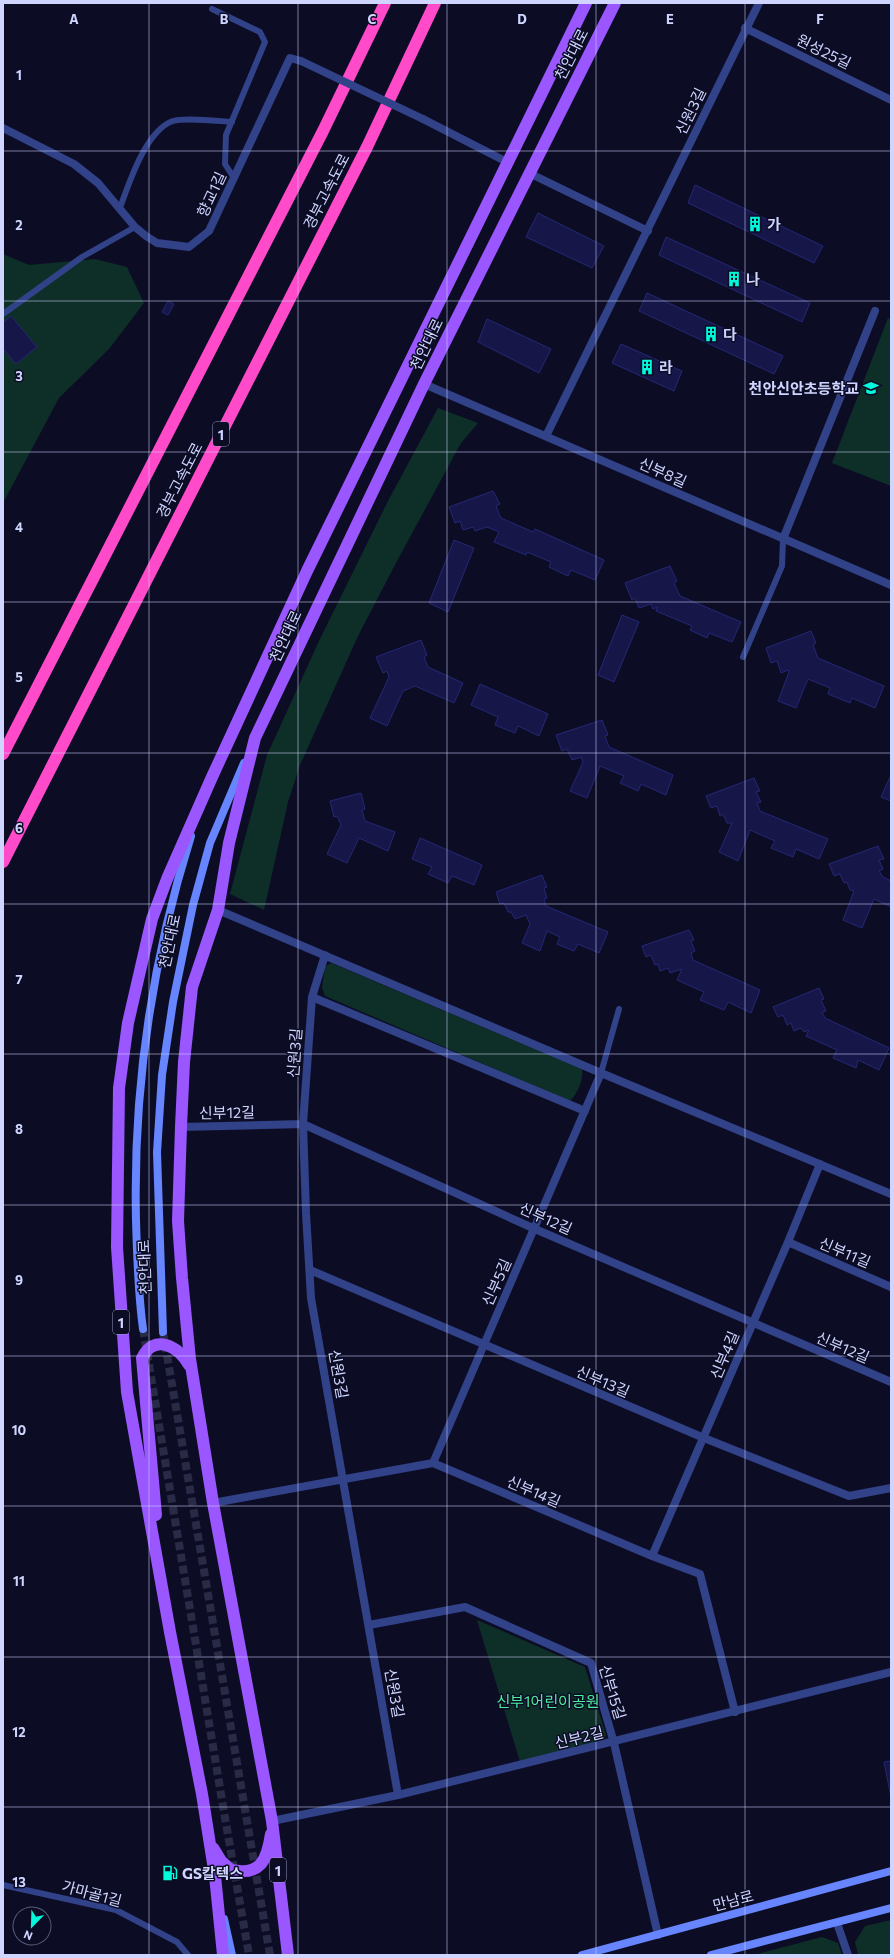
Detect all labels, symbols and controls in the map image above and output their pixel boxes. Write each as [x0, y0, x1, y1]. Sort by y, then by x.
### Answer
text: A [69, 11, 79, 27]
text: B [220, 11, 229, 27]
text: C [368, 11, 377, 27]
text: D [517, 11, 527, 27]
text: E [666, 11, 674, 27]
text: F [816, 11, 824, 27]
street label: 천안대로 [550, 25, 592, 83]
street label: 원성25길 [794, 30, 854, 72]
text: 1 [16, 67, 22, 83]
street label: 신원3길 [671, 85, 709, 137]
street label: 경부고속도로 [299, 150, 353, 232]
street label: 향교1길 [193, 169, 229, 219]
building icon: 가 [746, 215, 764, 233]
place label: 가 [767, 215, 781, 233]
text: 2 [15, 217, 23, 233]
building icon: 나 [725, 270, 743, 288]
place label: 나 [746, 270, 760, 288]
street label: 천안대로 [406, 315, 446, 373]
building icon: 다 [702, 325, 720, 343]
place label: 다 [723, 325, 737, 343]
building icon: 라 [638, 358, 656, 376]
place label: 라 [659, 358, 673, 376]
text: 3 [15, 368, 23, 384]
place label: 천안신안초등학교 [749, 379, 859, 397]
school or university icon: 천안신안초등학교 [862, 379, 880, 397]
road number: 1 [213, 422, 229, 446]
street label: 경부고속도로 [152, 439, 206, 521]
street label: 신부8길 [636, 454, 690, 490]
text: 4 [15, 519, 23, 535]
street label: 천안대로 [265, 607, 305, 665]
text: 5 [15, 669, 23, 685]
text: 6 [15, 820, 23, 836]
street label: 천안대로 [154, 912, 184, 970]
text: 7 [15, 971, 23, 987]
street label: 신원3길 [283, 1027, 305, 1079]
street label: 신부12길 [199, 1103, 255, 1121]
text: 8 [15, 1121, 23, 1137]
street label: 신부12길 [517, 1198, 575, 1238]
street label: 신부11길 [817, 1233, 873, 1271]
street label: 천안대로 [134, 1239, 154, 1295]
street label: 신부5길 [478, 1255, 514, 1309]
text: 9 [15, 1272, 23, 1288]
road number: 1 [113, 1310, 129, 1334]
street label: 신부4길 [706, 1328, 742, 1382]
street label: 신부12길 [814, 1328, 872, 1366]
street label: 신원3길 [326, 1348, 352, 1400]
street label: 신부13길 [574, 1362, 632, 1400]
text: 10 [12, 1422, 27, 1438]
street label: 신부14길 [504, 1472, 564, 1510]
text: 11 [13, 1573, 25, 1589]
street label: 신부15길 [596, 1662, 630, 1722]
street label: 신원3길 [382, 1667, 408, 1719]
park label: 신부1어린이공원 [496, 1692, 600, 1710]
street label: 신부2길 [553, 1722, 605, 1752]
text: 12 [12, 1724, 26, 1740]
road number: 1 [270, 1858, 286, 1882]
fuel station icon: GS칼텍스 [161, 1864, 179, 1882]
place label: GS칼텍스 [182, 1864, 244, 1882]
text: 13 [12, 1874, 26, 1890]
street label: 가마골1길 [60, 1876, 124, 1910]
street label: 만남로 [711, 1886, 755, 1914]
north arrow [12, 1906, 52, 1946]
text: N [22, 1928, 34, 1943]

